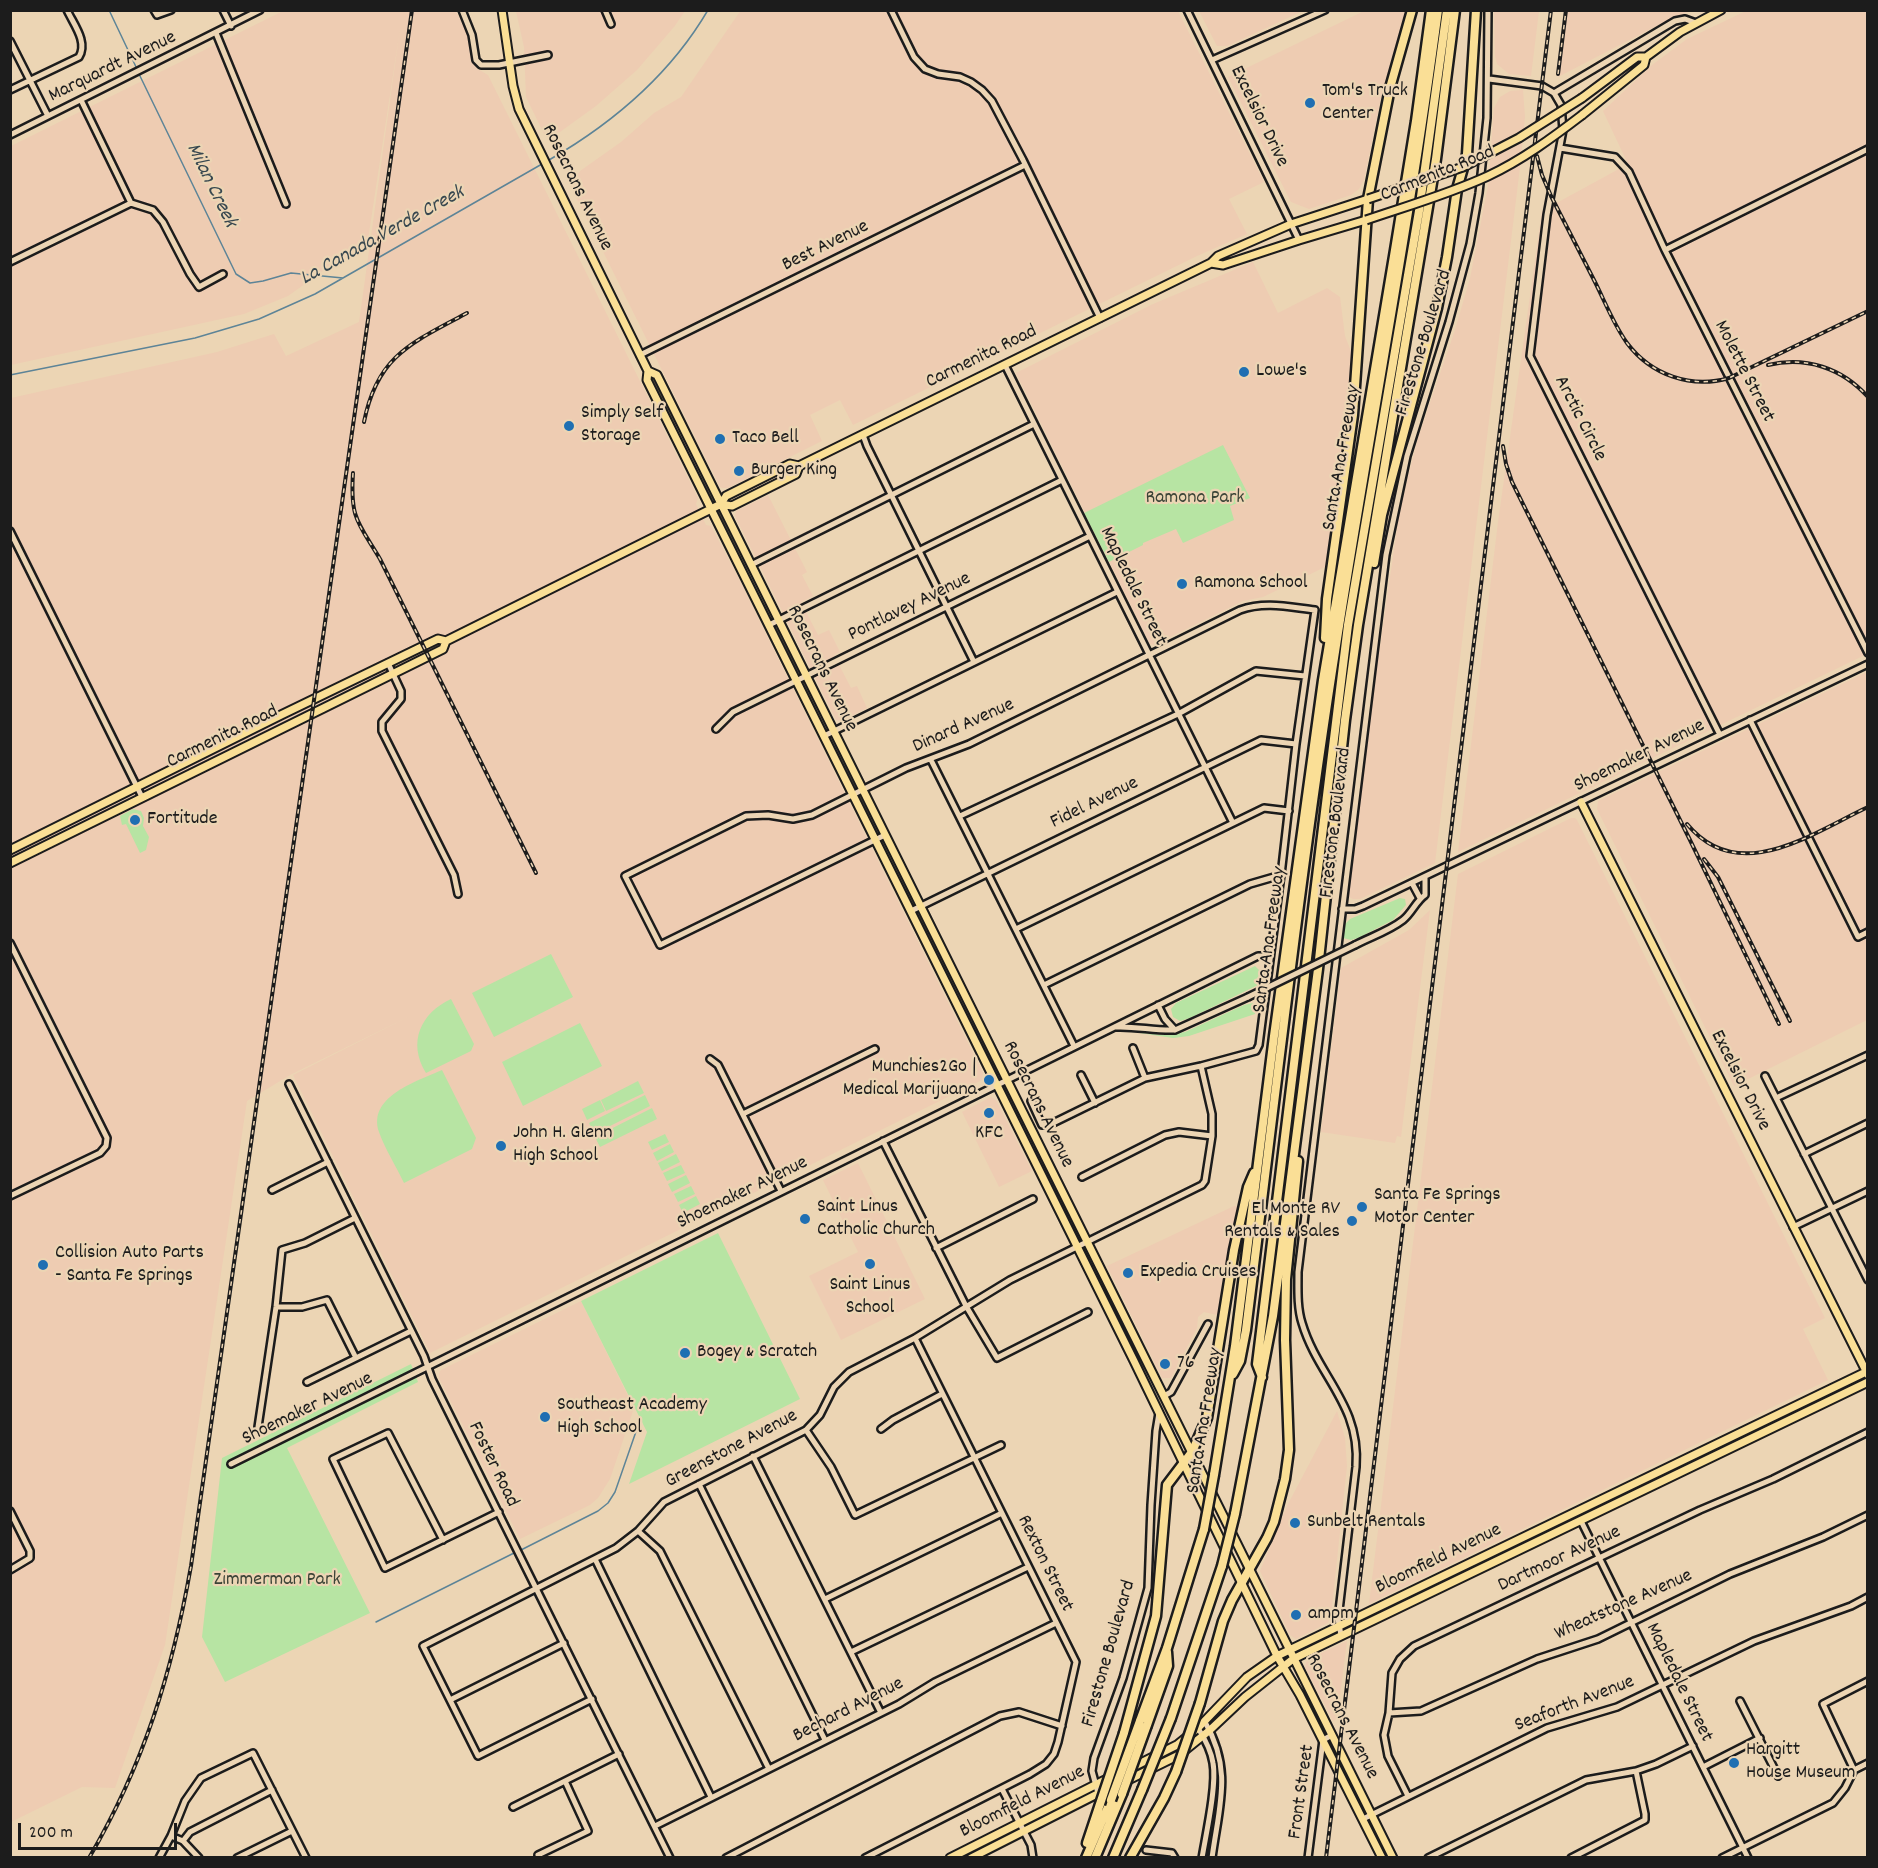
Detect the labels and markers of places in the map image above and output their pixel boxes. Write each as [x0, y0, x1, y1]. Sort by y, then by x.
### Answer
place label: Tom's Truck Center [1322, 80, 1408, 127]
marker: Tom's Truck Center [1303, 96, 1317, 110]
place label: Lowe's [1256, 360, 1307, 384]
marker: Lowe's [1237, 365, 1251, 379]
place label: Simply Self Storage [581, 402, 663, 449]
marker: Simply Self Storage [562, 419, 576, 433]
place label: Taco Bell [732, 427, 799, 451]
marker: Taco Bell [713, 432, 727, 446]
place label: Burger King [751, 459, 837, 483]
marker: Burger King [732, 464, 746, 478]
place label: Ramona School [1194, 572, 1308, 596]
marker: Ramona School [1175, 577, 1189, 591]
place label: Fortitude [147, 808, 217, 832]
marker: Fortitude [128, 813, 142, 827]
place label: Munchies2Go | Medical Marijuana [843, 1056, 977, 1103]
marker: Munchies2Go | Medical Marijuana [982, 1073, 996, 1087]
marker: KFC [982, 1106, 996, 1120]
place label: John H. Glenn High School [513, 1122, 612, 1169]
place label: KFC [975, 1122, 1003, 1146]
marker: John H. Glenn High School [494, 1139, 508, 1153]
place label: Santa Fe Springs Motor Center [1374, 1184, 1501, 1231]
place label: Saint Linus Catholic Church [817, 1196, 935, 1243]
place label: El Monte RV Rentals & Sales [1224, 1198, 1340, 1245]
marker: Santa Fe Springs Motor Center [1355, 1200, 1369, 1214]
marker: Saint Linus Catholic Church [798, 1212, 812, 1226]
marker: El Monte RV Rentals & Sales [1345, 1214, 1359, 1228]
place label: Collision Auto Parts - Santa Fe Springs [55, 1242, 204, 1289]
marker: Saint Linus School [863, 1257, 877, 1271]
marker: Collision Auto Parts - Santa Fe Springs [36, 1258, 50, 1272]
place label: Expedia Cruises [1140, 1261, 1257, 1285]
marker: Expedia Cruises [1121, 1266, 1135, 1280]
place label: Saint Linus School [829, 1274, 911, 1321]
place label: Bogey & Scratch [697, 1341, 817, 1365]
marker: Bogey & Scratch [678, 1346, 692, 1360]
place label: 76 [1177, 1352, 1194, 1376]
marker: 76 [1158, 1357, 1172, 1371]
place label: Southeast Academy High School [557, 1394, 707, 1441]
marker: Southeast Academy High School [538, 1410, 552, 1424]
place label: Sunbelt Rentals [1307, 1511, 1426, 1535]
marker: Sunbelt Rentals [1288, 1516, 1302, 1530]
place label: ampm [1308, 1603, 1354, 1627]
marker: ampm [1289, 1608, 1303, 1622]
place label: Hargitt House Museum [1746, 1739, 1855, 1786]
marker: Hargitt House Museum [1727, 1756, 1741, 1770]

